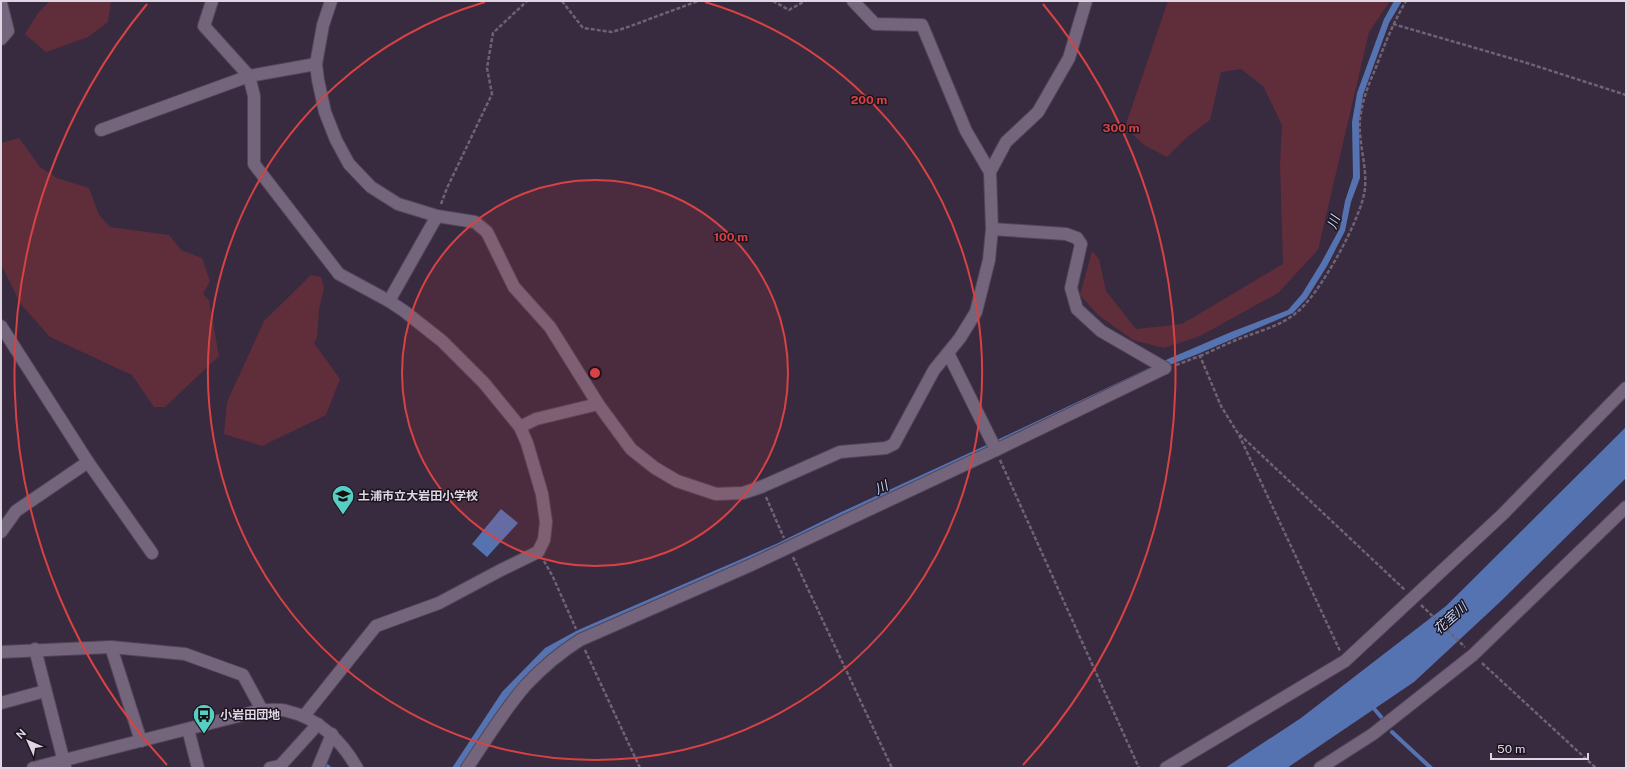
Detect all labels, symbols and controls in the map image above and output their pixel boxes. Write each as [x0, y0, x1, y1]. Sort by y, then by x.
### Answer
text: 200 m [851, 93, 887, 107]
text: 300 m [1103, 121, 1140, 135]
water label: 川 [1324, 212, 1343, 231]
text: 100 m [714, 230, 748, 244]
centre of rings [588, 366, 602, 380]
water label: 川 [872, 477, 892, 497]
school or university icon: 土浦市立大岩田小学校 [330, 483, 356, 516]
place label: 土浦市立大岩田小学校 [358, 489, 478, 503]
water label: 花室川 [1431, 598, 1471, 637]
bus stop icon: 小岩田団地 [191, 702, 217, 735]
place label: 小岩田団地 [220, 708, 280, 722]
north arrow [8, 721, 48, 761]
text: N [14, 727, 28, 741]
scale bar [1491, 735, 1588, 761]
text: 50 m [1497, 742, 1525, 756]

